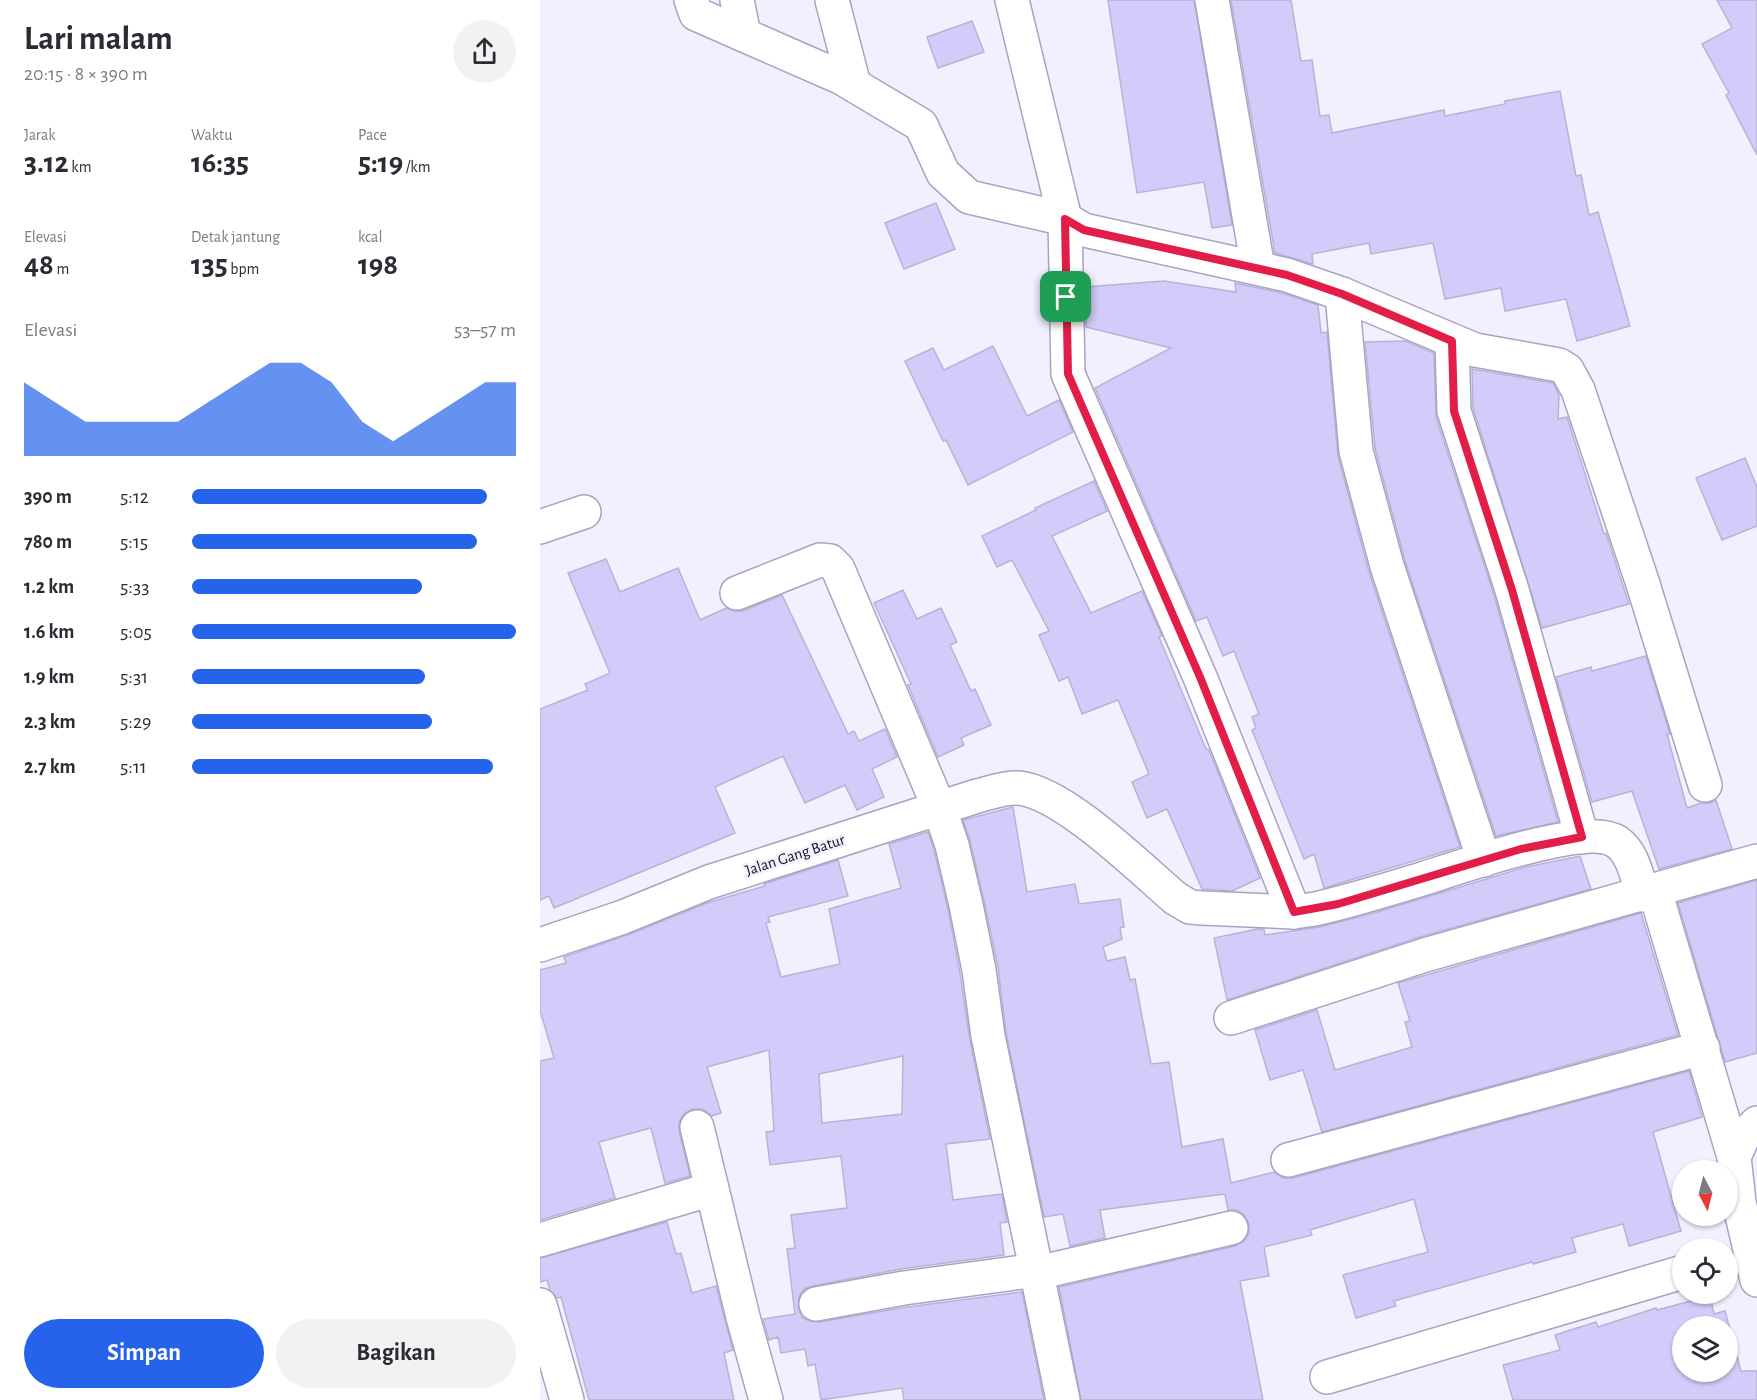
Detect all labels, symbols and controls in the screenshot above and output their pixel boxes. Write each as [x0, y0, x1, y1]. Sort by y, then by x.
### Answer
button: share [453, 20, 516, 83]
text: Lari malam [24, 23, 173, 56]
text: 20:15 · 8 × 390 m [24, 64, 148, 84]
text: Jarak [24, 127, 56, 143]
text: Waktu [191, 127, 232, 143]
text: Pace [358, 127, 387, 143]
text: 3.12 [24, 148, 69, 178]
text: 16:35 [191, 148, 249, 178]
text: 5:19 [358, 148, 403, 178]
text: km [69, 159, 91, 175]
text: /km [403, 159, 430, 175]
text: Elevasi [24, 229, 67, 245]
text: Detak jantung [191, 229, 280, 245]
text: kcal [358, 229, 382, 245]
text: 48 [24, 250, 54, 280]
text: 135 [191, 250, 228, 280]
text: 198 [358, 250, 398, 280]
text: m [54, 261, 69, 277]
text: bpm [228, 261, 259, 277]
pin [1040, 271, 1091, 322]
icon: arrive [1049, 280, 1082, 313]
text: Elevasi [24, 320, 77, 340]
text: 53–57 m [454, 320, 516, 340]
text: 390 m [24, 487, 72, 507]
text: 5:12 [120, 487, 149, 507]
text: 780 m [24, 532, 72, 552]
text: 5:15 [120, 532, 148, 552]
text: 1.2 km [24, 577, 74, 597]
text: 5:33 [120, 577, 149, 597]
text: 1.6 km [24, 622, 75, 642]
text: 5:05 [120, 622, 152, 642]
text: 1.9 km [24, 667, 75, 687]
text: 5:31 [120, 667, 148, 687]
text: 2.3 km [24, 712, 76, 732]
text: 5:29 [120, 712, 151, 732]
text: 2.7 km [24, 757, 76, 777]
text: 5:11 [120, 757, 147, 777]
street label: Jalan Gang Batur [743, 831, 848, 879]
north arrow [1672, 1160, 1738, 1226]
map controls [1672, 1160, 1738, 1382]
button: locate [1672, 1238, 1738, 1304]
button: layers [1672, 1316, 1738, 1382]
button: Simpan [24, 1319, 264, 1388]
button: Bagikan [276, 1319, 516, 1388]

